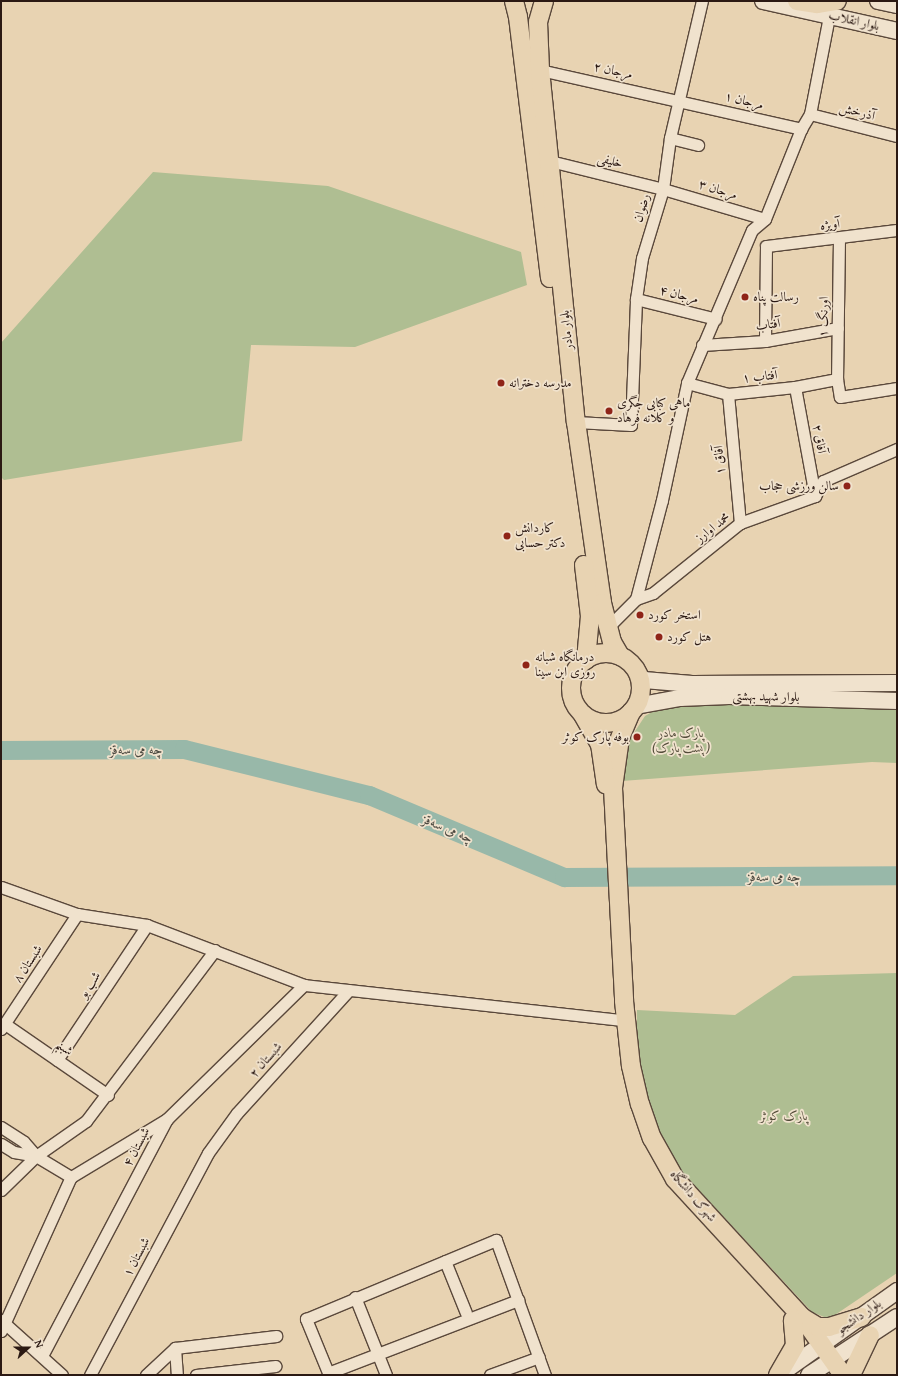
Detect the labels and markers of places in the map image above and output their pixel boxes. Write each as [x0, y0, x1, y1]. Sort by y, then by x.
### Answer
place label: رسالت پناه [753, 289, 799, 305]
marker: رسالت پناه [740, 292, 750, 302]
place label: مدرسه دخترانه [509, 375, 572, 391]
marker: مدرسه دخترانه [496, 378, 506, 388]
place label: ماهی کبابی جگری و کلانه فرهاد [617, 396, 690, 427]
marker: ماهی کبابی جگری و کلانه فرهاد [604, 406, 614, 416]
place label: سالن ورزشی حجاب [759, 478, 839, 494]
marker: سالن ورزشی حجاب [842, 481, 852, 491]
place label: کاردانش دکتر حسابی [515, 521, 565, 552]
marker: کاردانش دکتر حسابی [502, 531, 512, 541]
place label: استخر کورد [648, 607, 701, 623]
marker: استخر کورد [635, 610, 645, 620]
place label: هتل کورد [667, 629, 711, 645]
marker: هتل کورد [654, 632, 664, 642]
place label: درمانگاه شبانه روزی ابن سینا [535, 650, 595, 681]
marker: درمانگاه شبانه روزی ابن سینا [520, 659, 532, 671]
place label: بوفه پارک کوثر [562, 729, 629, 745]
marker: بوفه پارک کوثر [632, 732, 642, 742]

